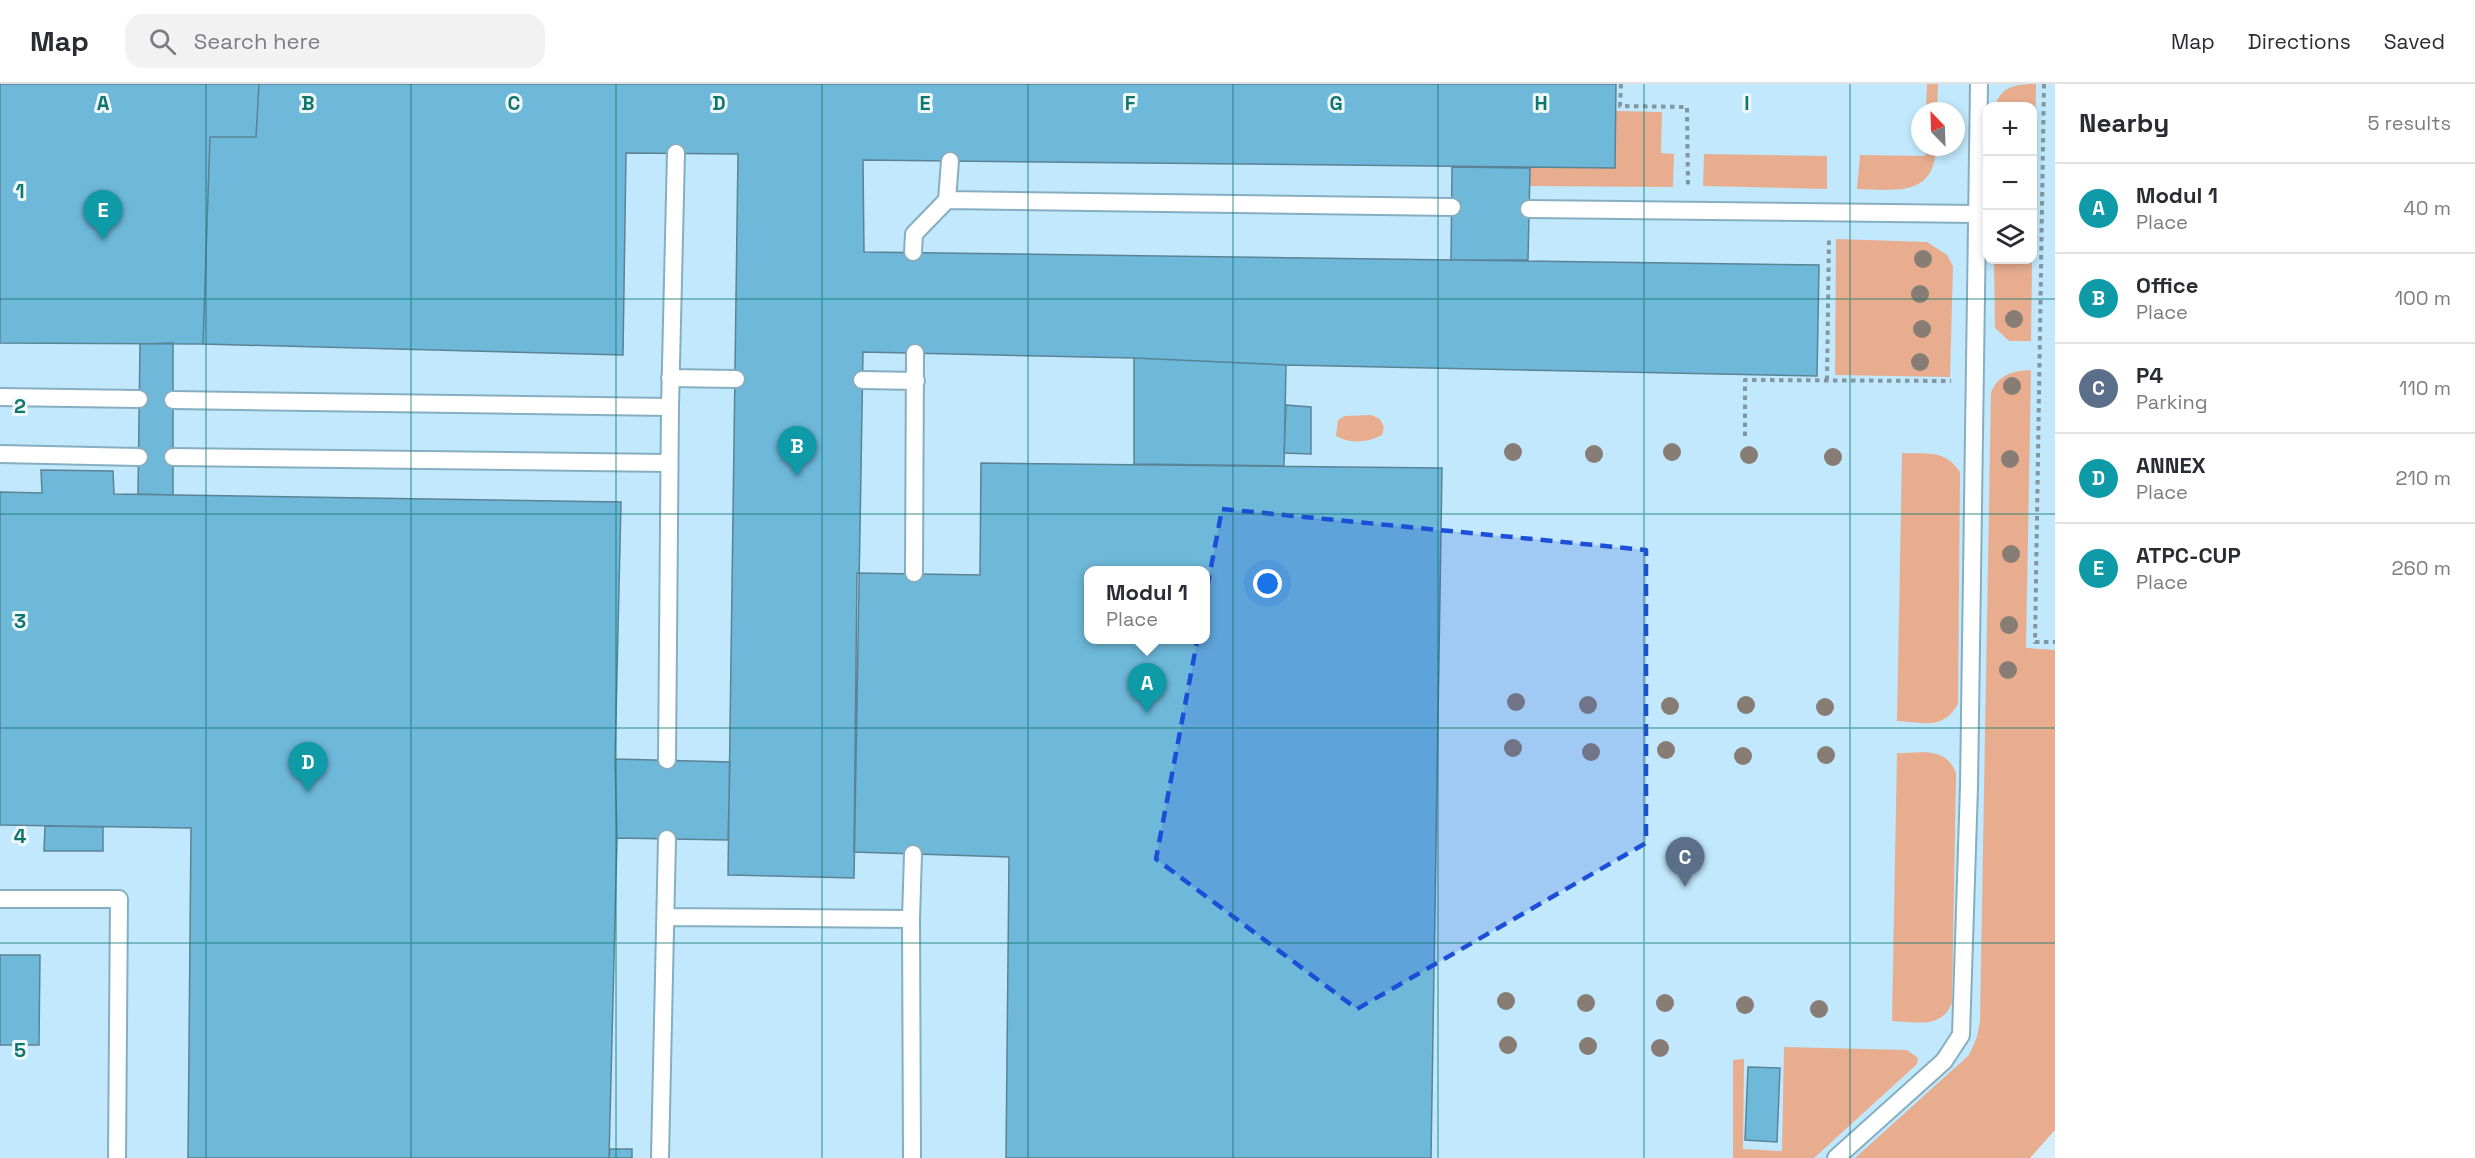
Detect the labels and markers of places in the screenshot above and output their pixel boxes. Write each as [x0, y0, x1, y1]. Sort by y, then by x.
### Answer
pin: E [84, 190, 122, 240]
pin: B [778, 426, 816, 476]
pin: A [1128, 664, 1166, 713]
pin: D [288, 742, 328, 792]
pin: C [1666, 838, 1704, 887]

